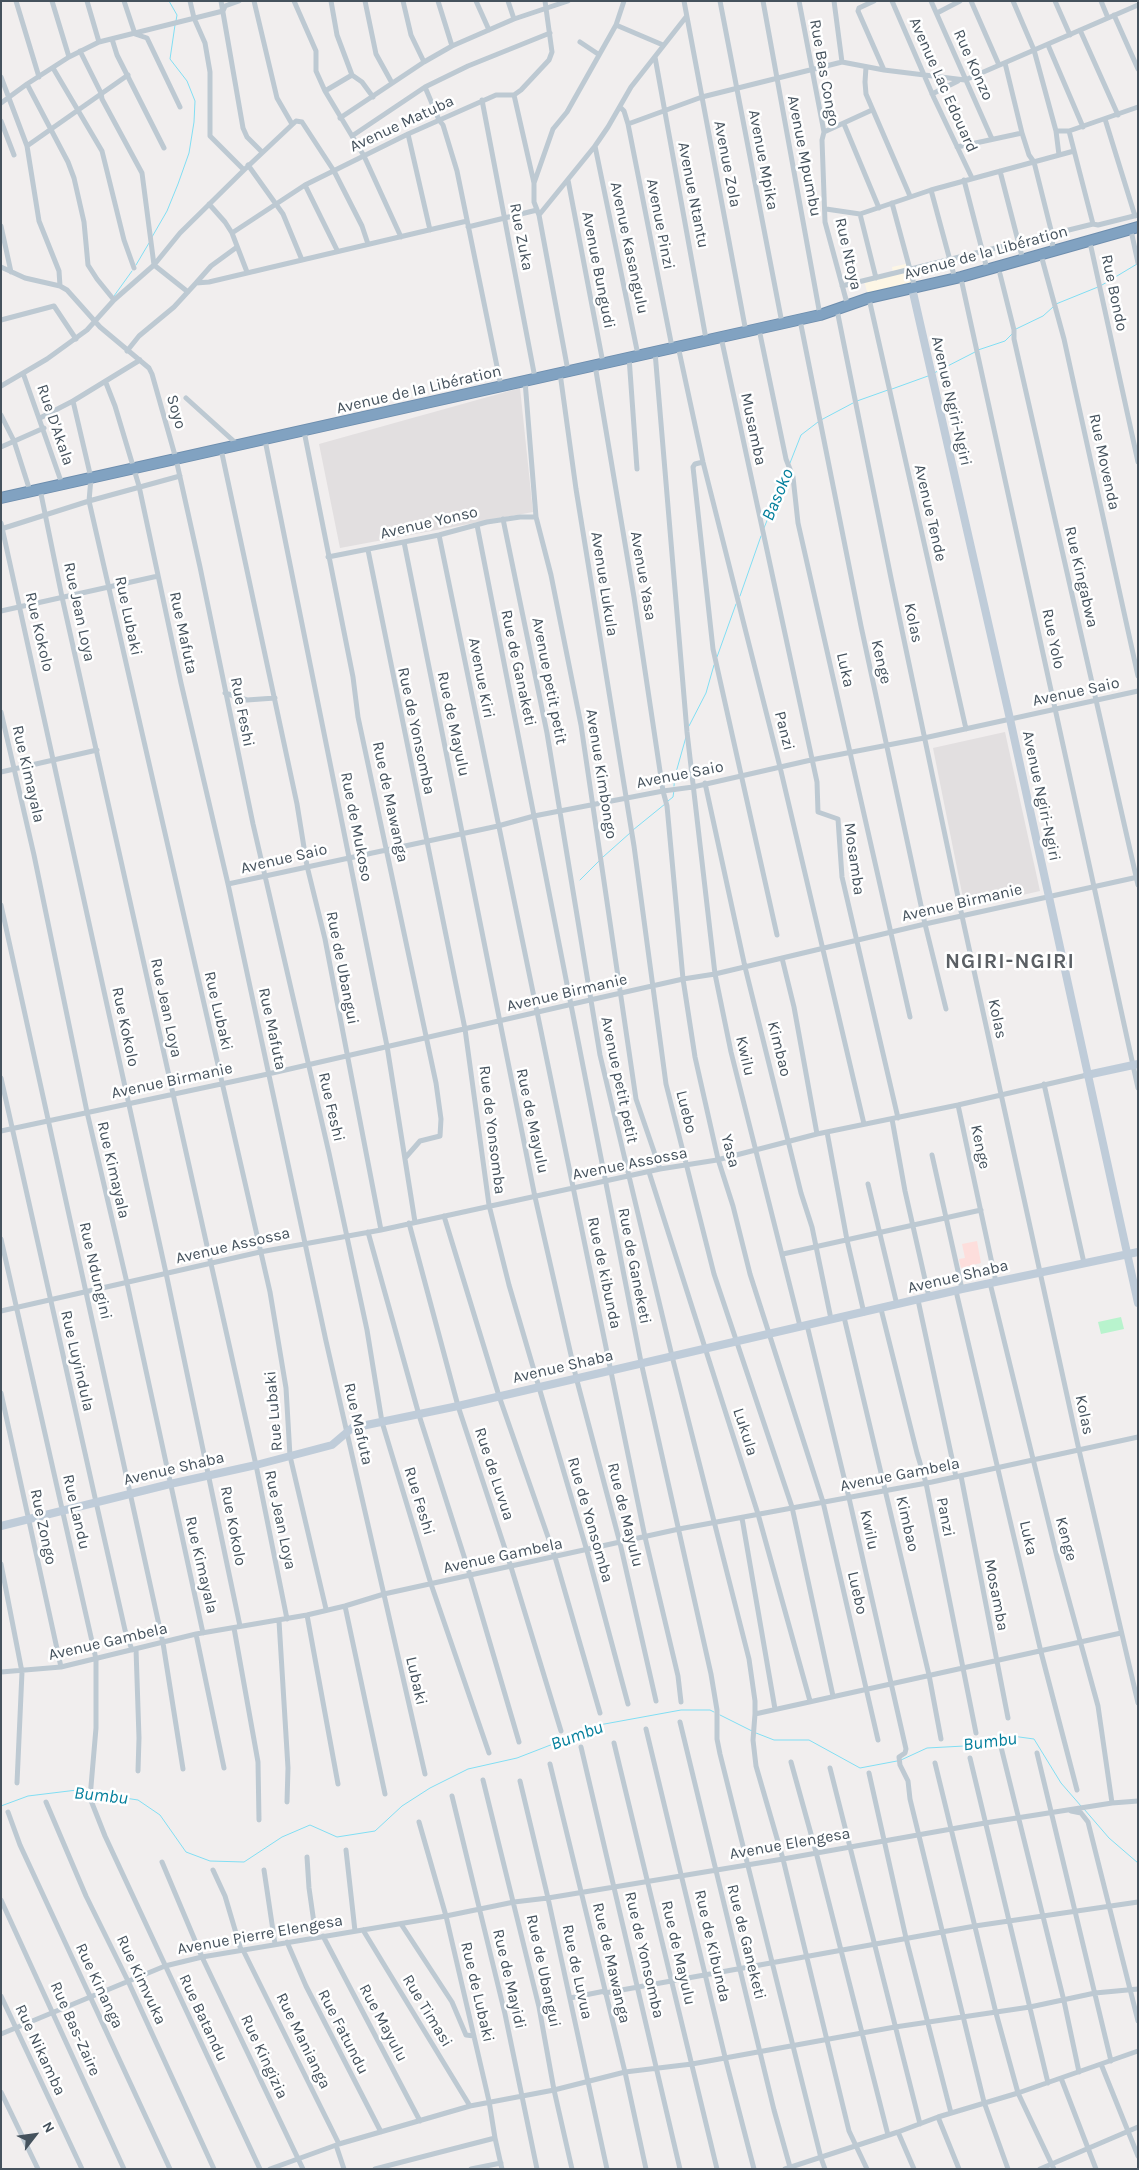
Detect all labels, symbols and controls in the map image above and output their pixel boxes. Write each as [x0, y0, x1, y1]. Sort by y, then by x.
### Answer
street label: Avenue Lac Edouard [905, 15, 981, 155]
street label: Rue Bas Congo [805, 18, 843, 128]
street label: Rue Konzo [949, 26, 997, 104]
street label: Avenue Matuba [347, 91, 457, 157]
street label: Avenue Mpumbu [783, 94, 825, 218]
street label: Avenue Mpika [744, 108, 782, 212]
street label: Avenue Zola [709, 119, 745, 209]
street label: Avenue Ntantu [673, 140, 713, 250]
street label: Avenue Pinzi [642, 177, 678, 271]
street label: Avenue Kasangulu [606, 180, 652, 316]
street label: Rue Zuka [505, 202, 537, 272]
street label: Avenue Bungudi [577, 210, 619, 330]
street label: Rue Ntoya [830, 216, 866, 292]
street label: Avenue de la Libération [902, 222, 1070, 284]
street label: Rue Bondo [1096, 253, 1132, 333]
street label: Avenue Ngiri-Ngiri [927, 334, 975, 468]
street label: Avenue de la Libération [335, 362, 503, 418]
street label: Rue D'Akala [32, 382, 78, 468]
street label: Musamba [736, 391, 770, 467]
street label: Soyo [162, 393, 190, 431]
street label: Rue Movenda [1084, 412, 1124, 512]
street label: Avenue Tende [910, 463, 950, 563]
water label: Basoko [757, 466, 799, 524]
street label: Avenue Yonso [378, 502, 480, 544]
street label: Rue Kingabwa [1060, 524, 1102, 630]
street label: Avenue Lukula [586, 530, 622, 638]
street label: Avenue Yasa [626, 530, 660, 622]
street label: Rue Jean Loya [59, 561, 99, 663]
street label: Rue Lubaki [110, 575, 146, 657]
street label: Rue Kokolo [21, 590, 57, 674]
street label: Rue Mafuta [165, 590, 201, 676]
street label: Kolas [899, 601, 927, 645]
street label: Rue Yolo [1037, 607, 1069, 671]
street label: Rue de Ganaketi [496, 608, 540, 728]
street label: Avenue petit petit [527, 616, 571, 746]
street label: Avenue Kiri [464, 636, 498, 720]
street label: Kenge [867, 638, 895, 686]
street label: Luka [832, 651, 858, 689]
street label: Rue de Yonsomba [393, 666, 439, 796]
street label: Rue de Mayulu [433, 670, 473, 778]
street label: Avenue Saio [1031, 673, 1121, 711]
street label: Rue Feshi [226, 676, 258, 748]
street label: Avenue Kimbongo [581, 708, 621, 840]
street label: Panzi [770, 709, 798, 753]
street label: Rue Kimayala [7, 723, 49, 825]
street label: Avenue Ngiri-Ngiri [1018, 729, 1064, 863]
street label: Rue de Mawanga [368, 740, 412, 864]
street label: Avenue Saio [635, 757, 725, 793]
street label: Rue de Mukoso [336, 771, 376, 883]
street label: Mosamba [839, 822, 869, 896]
street label: Avenue Saio [239, 840, 329, 878]
street label: Avenue Birmanie [900, 880, 1024, 926]
street label: Rue de Ubangui [322, 910, 362, 1026]
district label: NGIRI-NGIRI [944, 949, 1076, 975]
street label: Rue Jean Loya [146, 957, 186, 1059]
street label: Rue Lubaki [200, 970, 236, 1052]
street label: Avenue Birmanie [505, 970, 629, 1016]
street label: Rue Kokolo [107, 985, 143, 1069]
street label: Rue Mafuta [254, 986, 290, 1072]
street label: Kolas [983, 997, 1011, 1041]
street label: Avenue petit petit [596, 1015, 642, 1145]
street label: Kimbao [763, 1019, 795, 1079]
street label: Kwilu [731, 1034, 759, 1078]
street label: Avenue Birmanie [110, 1059, 234, 1103]
street label: Rue de Yonsomba [475, 1065, 509, 1195]
street label: Rue de Mayulu [512, 1067, 552, 1175]
street label: Rue Feshi [314, 1070, 348, 1144]
street label: Luebo [671, 1089, 701, 1135]
street label: Rue Kimayala [92, 1119, 134, 1221]
street label: Kenge [966, 1123, 994, 1171]
street label: Yasa [716, 1132, 744, 1170]
street label: Avenue Assossa [571, 1143, 689, 1185]
street label: Rue de Ganeketi [613, 1206, 655, 1326]
street label: Rue de kibunda [583, 1215, 625, 1331]
street label: Rue Ndungini [74, 1220, 116, 1322]
street label: Avenue Assossa [174, 1224, 292, 1268]
street label: Avenue Shaba [906, 1256, 1010, 1298]
street label: Rue Luyindula [56, 1309, 98, 1413]
street label: Avenue Shaba [511, 1346, 615, 1388]
street label: Rue Lubaki [261, 1370, 287, 1452]
street label: Rue Mafuta [339, 1381, 377, 1467]
street label: Kolas [1070, 1393, 1098, 1437]
street label: Lukula [728, 1406, 762, 1458]
street label: Rue de Luvua [470, 1425, 518, 1523]
street label: Avenue Shaba [122, 1448, 226, 1490]
street label: Avenue Gambela [839, 1454, 961, 1496]
street label: Rue de Yonsomba [563, 1455, 617, 1585]
street label: Rue de Mayulu [603, 1461, 647, 1569]
street label: Rue Feshi [400, 1464, 438, 1538]
street label: Rue Jean Loya [260, 1469, 300, 1571]
street label: Rue Landu [58, 1473, 94, 1551]
street label: Rue Kokolo [216, 1484, 250, 1568]
street label: Rue Zongo [26, 1487, 60, 1567]
street label: Kimbao [891, 1494, 923, 1554]
street label: Panzi [932, 1496, 958, 1538]
street label: Kwilu [855, 1508, 883, 1552]
street label: Rue Kimayala [180, 1514, 222, 1616]
street label: Kenge [1051, 1515, 1081, 1563]
street label: Luka [1015, 1519, 1041, 1557]
street label: Avenue Gambela [442, 1534, 564, 1578]
street label: Mosamba [980, 1557, 1012, 1633]
street label: Luebo [843, 1570, 871, 1616]
street label: Avenue Gambela [47, 1619, 169, 1665]
street label: Lubaki [401, 1655, 431, 1707]
water label: Bumbu [548, 1717, 606, 1755]
water label: Bumbu [962, 1728, 1018, 1756]
water label: Bumbu [73, 1782, 129, 1810]
street label: Avenue Elengesa [728, 1824, 852, 1864]
street label: Rue de Ganeketi [722, 1882, 770, 2002]
street label: Rue de Kibunda [690, 1888, 734, 2004]
street label: Rue de Yonsomba [620, 1890, 668, 2020]
street label: Rue de Mayulu [657, 1899, 699, 2007]
street label: Rue de Mawanga [588, 1901, 634, 2025]
street label: Avenue Pierre Elengesa [176, 1911, 344, 1959]
street label: Rue de Ubangui [522, 1913, 564, 2029]
street label: Rue de Luvua [558, 1923, 596, 2021]
street label: Rue de Mayidi [488, 1927, 530, 2031]
street label: Rue Kimvuka [112, 1932, 170, 2028]
street label: Rue Kinanga [71, 1940, 127, 2032]
street label: Rue de Lubaki [456, 1940, 498, 2044]
street label: Rue Batandu [174, 1971, 232, 2065]
street label: Rue Timasi [398, 1971, 456, 2051]
street label: Rue Bas-Zaire [46, 1979, 104, 2079]
street label: Rue Mayulu [355, 1981, 411, 2065]
street label: Rue Fatundu [313, 1986, 373, 2078]
street label: Rue Manianga [271, 1990, 335, 2092]
street label: Rue Nikamba [11, 2001, 69, 2099]
street label: Rue Kingizia [236, 2012, 292, 2102]
north arrow [10, 2110, 60, 2160]
text: N [39, 2119, 58, 2136]

